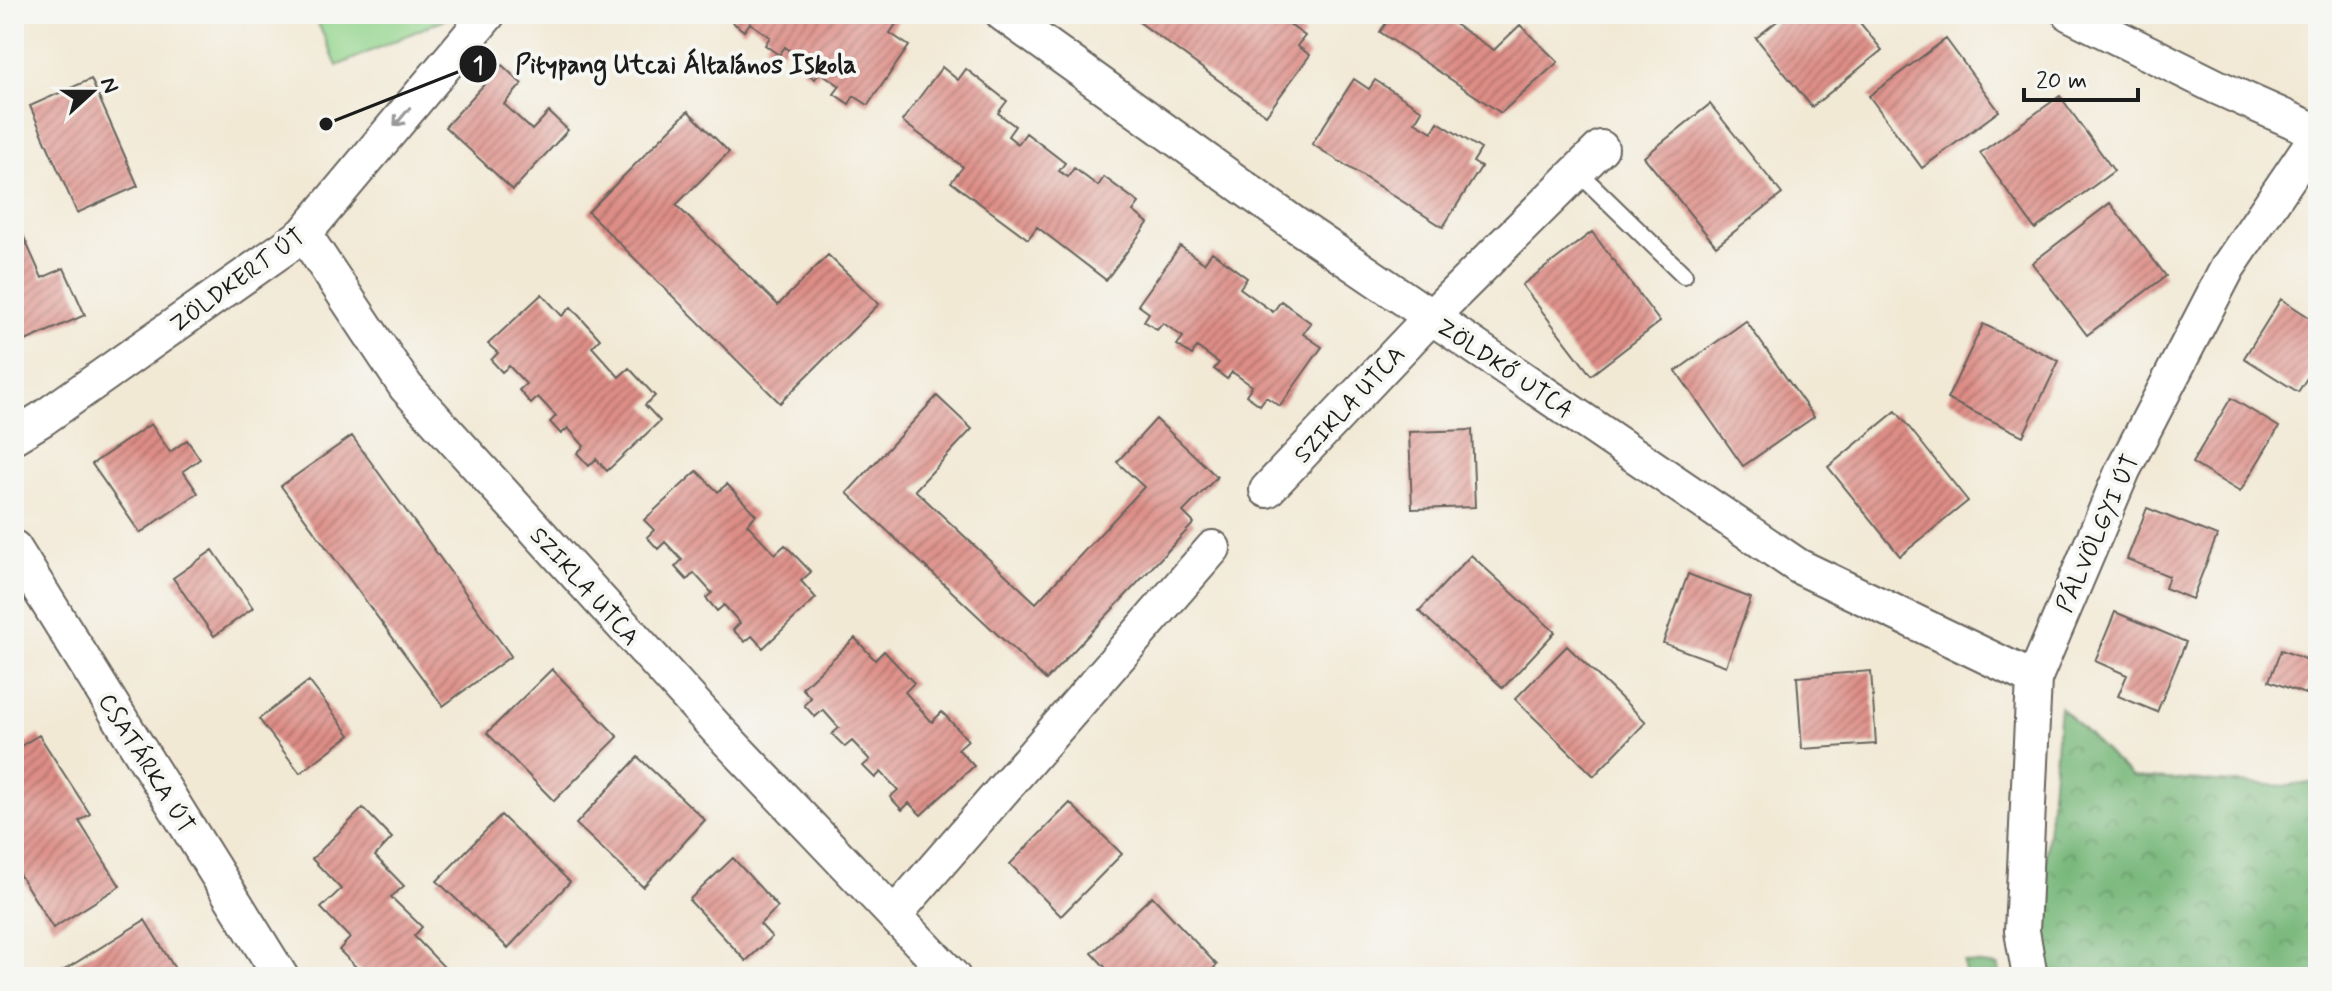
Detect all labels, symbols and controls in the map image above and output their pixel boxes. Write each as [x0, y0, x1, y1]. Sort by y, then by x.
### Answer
callout: Pitypang Utcai Általános Iskola [458, 39, 874, 89]
text: Pitypang Utcai Általános Iskola [515, 47, 857, 86]
text: 1 [473, 51, 483, 82]
north arrow [52, 52, 132, 132]
scale bar [2024, 52, 2138, 102]
text: 20 m [2036, 66, 2087, 97]
text: N [93, 74, 125, 97]
one-way arrow [393, 106, 411, 127]
street label: ZÖLDKERT ÚT [164, 222, 311, 341]
street label: ZÖLDKŐ UTCA [1430, 311, 1579, 426]
street label: SZIKLA UTCA [1288, 340, 1412, 470]
street label: PÁLVÖLGYI ÚT [2049, 449, 2147, 617]
street label: SZIKLA UTCA [522, 521, 645, 653]
street label: CSATÁRKA ÚT [90, 687, 202, 840]

